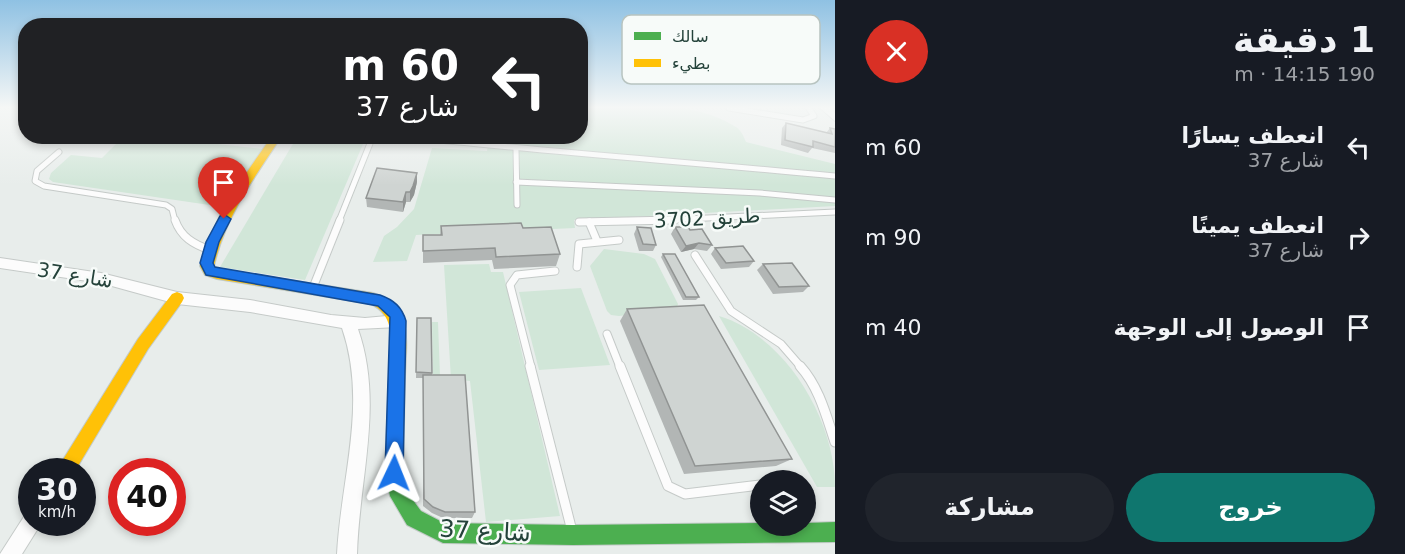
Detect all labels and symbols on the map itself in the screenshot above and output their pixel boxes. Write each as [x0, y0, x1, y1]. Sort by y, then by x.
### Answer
legend [622, 15, 820, 84]
text: سالك [672, 27, 709, 46]
text: بطيء [672, 54, 710, 74]
pin [198, 157, 249, 219]
street label: طريق 3702 [653, 203, 761, 233]
street label: شارع 37 [35, 257, 115, 293]
position arrow [362, 441, 426, 505]
speed limit sign: 40 [108, 458, 186, 536]
street label: شارع 37 [439, 515, 531, 547]

